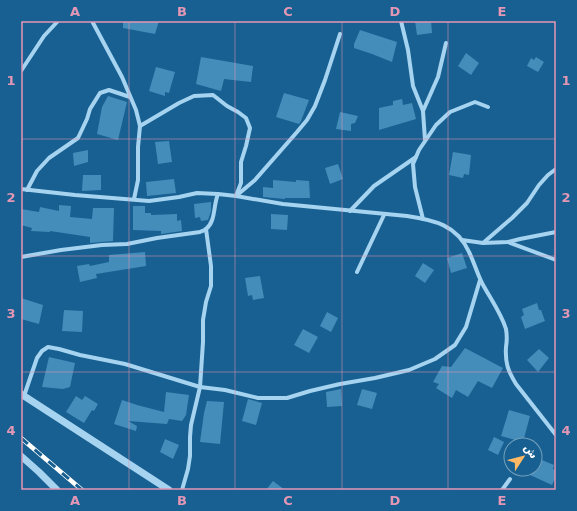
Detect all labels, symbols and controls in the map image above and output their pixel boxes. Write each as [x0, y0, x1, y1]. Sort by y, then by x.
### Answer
text: A [70, 4, 80, 19]
text: B [177, 4, 187, 19]
text: C [283, 4, 293, 19]
text: D [390, 4, 401, 19]
text: E [498, 4, 506, 19]
text: 1 [6, 73, 16, 88]
text: 1 [561, 73, 571, 88]
text: 2 [6, 190, 16, 205]
text: 2 [561, 190, 571, 205]
text: 3 [6, 306, 16, 321]
text: 3 [561, 306, 571, 321]
text: 4 [6, 423, 16, 438]
text: 4 [561, 423, 571, 438]
north arrow [503, 437, 543, 477]
text: ش [521, 441, 540, 461]
text: A [70, 493, 80, 508]
text: B [177, 493, 187, 508]
text: C [283, 493, 293, 508]
text: D [390, 493, 401, 508]
text: E [498, 493, 506, 508]

